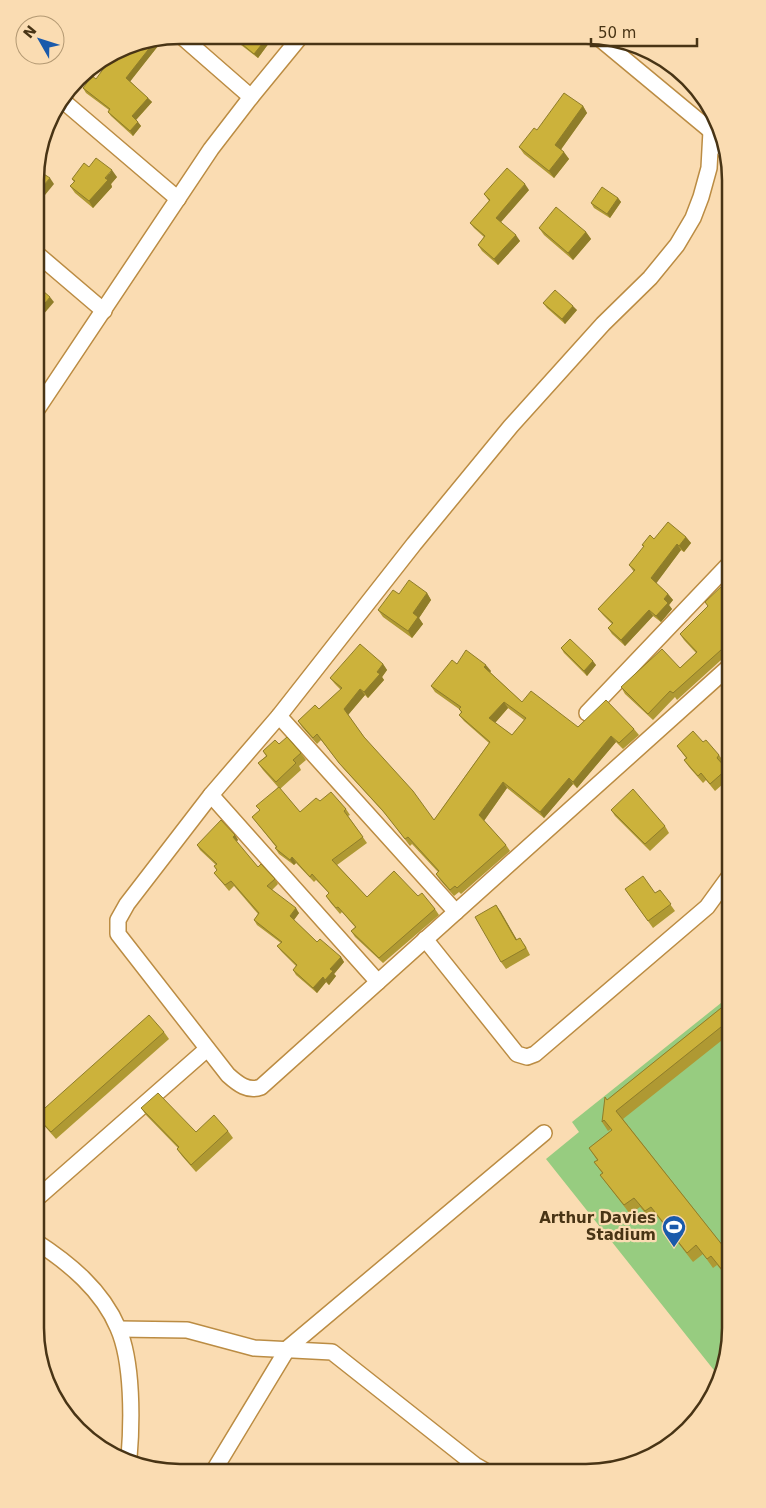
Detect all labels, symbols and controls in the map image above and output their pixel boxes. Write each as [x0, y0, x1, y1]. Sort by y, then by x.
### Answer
north arrow [15, 15, 65, 65]
scale bar [591, 15, 697, 47]
text: N [20, 22, 40, 41]
text: 50 m [598, 24, 636, 42]
place label: Arthur Davies Stadium [539, 1209, 656, 1244]
sports icon: Arthur Davies Stadium [661, 1214, 687, 1248]

